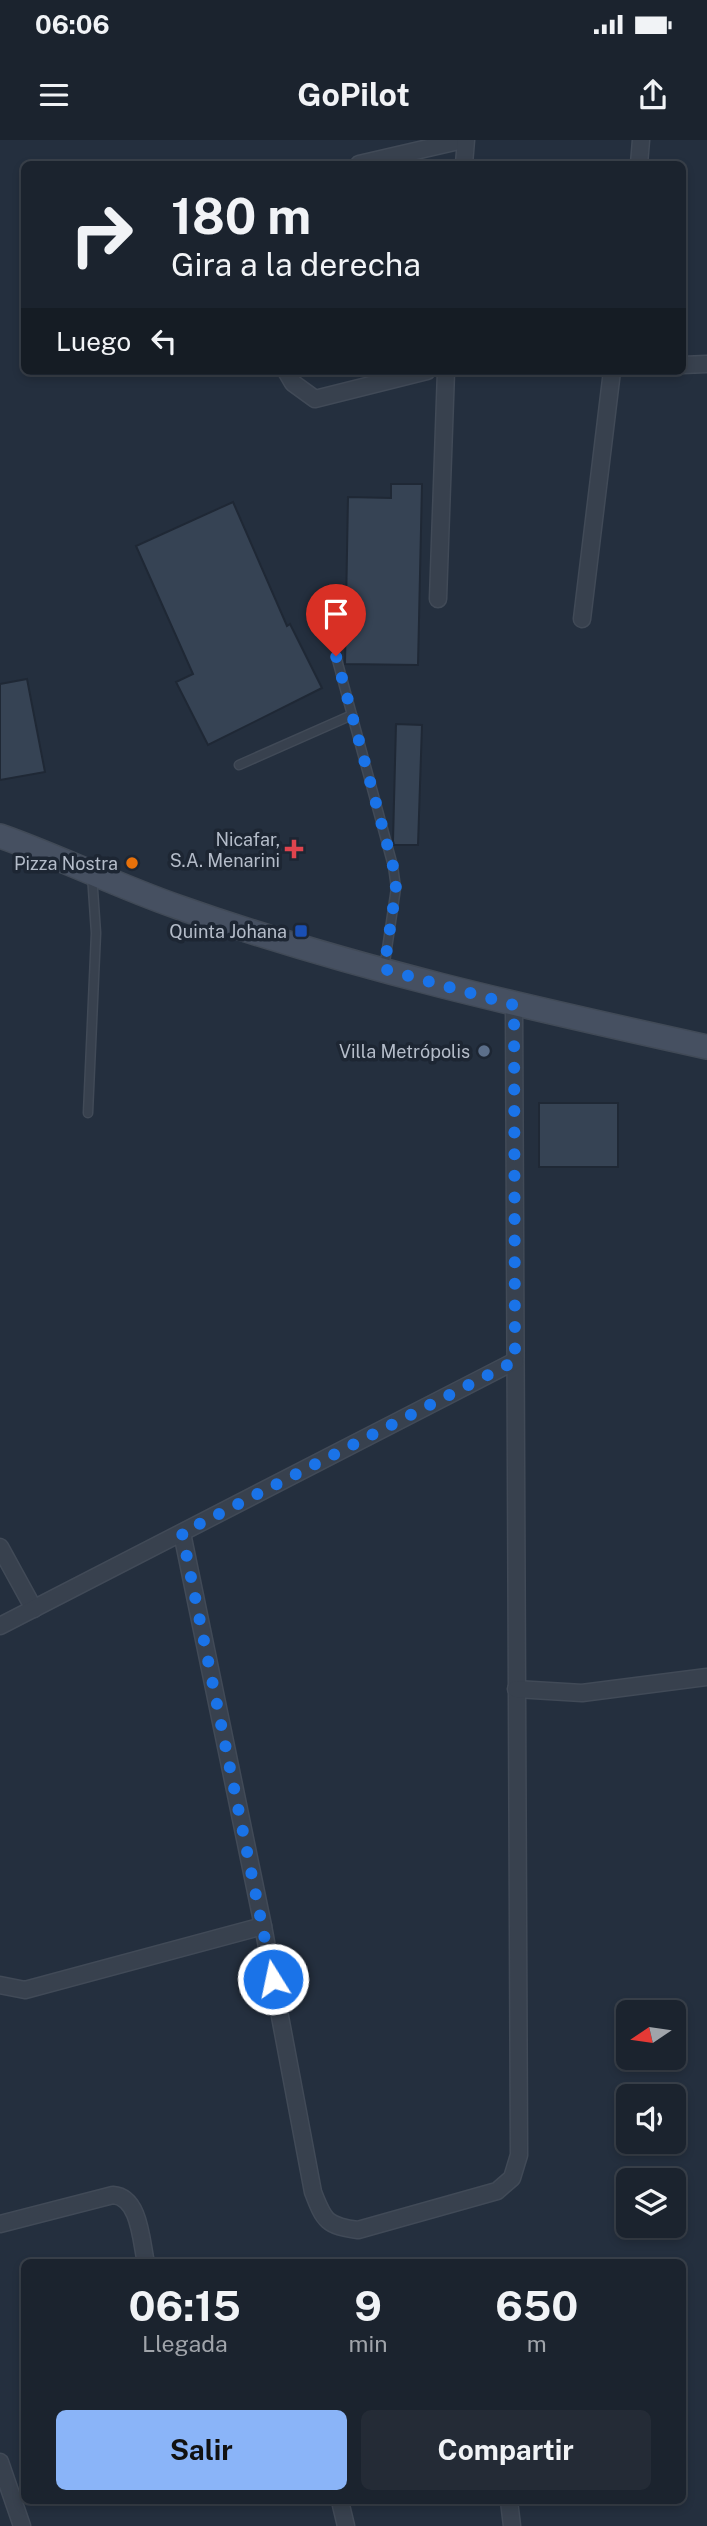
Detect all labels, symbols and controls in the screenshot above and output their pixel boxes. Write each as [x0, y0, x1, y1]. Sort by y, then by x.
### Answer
text: 06:06 [35, 9, 110, 40]
icon: menu [35, 76, 73, 114]
text: GoPilot [297, 76, 410, 113]
icon: share [634, 76, 672, 114]
text: 180 m [171, 187, 311, 245]
icon: right [56, 189, 147, 280]
text: Gira a la derecha [171, 246, 421, 283]
icon: left [145, 322, 183, 360]
text: Luego [56, 326, 131, 357]
pin [306, 584, 366, 656]
icon: arrive [317, 595, 355, 633]
place label: Nicafar, S.A. Menarini [170, 829, 280, 871]
marker: Nicafar, S.A. Menarini [286, 841, 302, 857]
place label: Pizza Nostra [14, 853, 118, 874]
marker: Pizza Nostra [124, 855, 140, 871]
place label: Quinta Johana [169, 921, 287, 942]
marker: Quinta Johana [293, 923, 309, 939]
place label: Villa Metrópolis [339, 1041, 470, 1062]
marker: Villa Metrópolis [476, 1043, 492, 1059]
position arrow [236, 1942, 310, 2016]
north arrow [616, 2000, 686, 2070]
map controls [616, 2000, 686, 2238]
button: sound [616, 2084, 686, 2154]
button: layers [616, 2168, 686, 2238]
text: 06:15 [129, 2281, 241, 2330]
text: 9 [354, 2281, 382, 2330]
text: 650 [495, 2281, 578, 2330]
text: Llegada [142, 2330, 228, 2357]
text: min [349, 2330, 388, 2357]
text: m [527, 2330, 547, 2357]
button: Salir [56, 2410, 347, 2490]
button: Compartir [361, 2410, 651, 2490]

